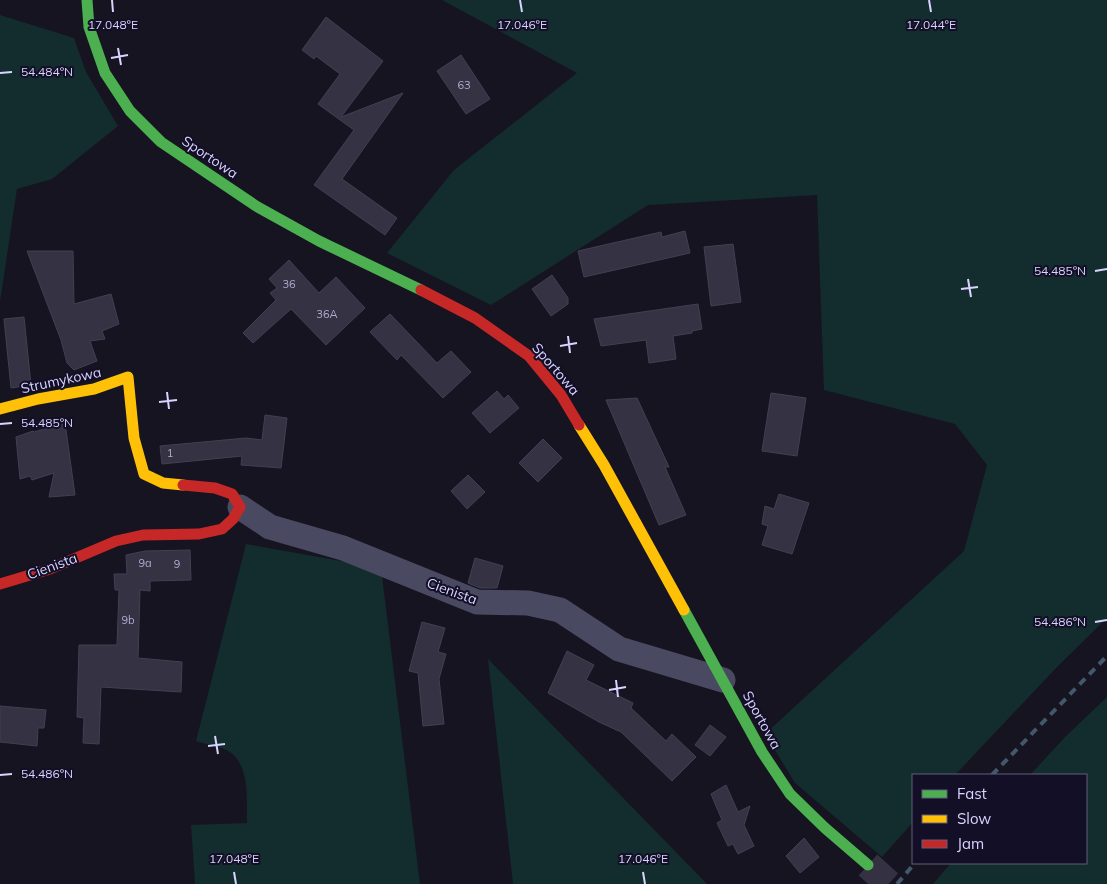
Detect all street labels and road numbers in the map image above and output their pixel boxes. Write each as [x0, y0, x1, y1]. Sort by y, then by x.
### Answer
street label: Sportowa [179, 132, 241, 182]
street label: Sportowa [528, 339, 584, 399]
street label: Strumykowa [19, 363, 103, 397]
street label: Cienista [24, 549, 80, 583]
street label: Cienista [424, 574, 480, 608]
street label: Sportowa [739, 688, 785, 752]

